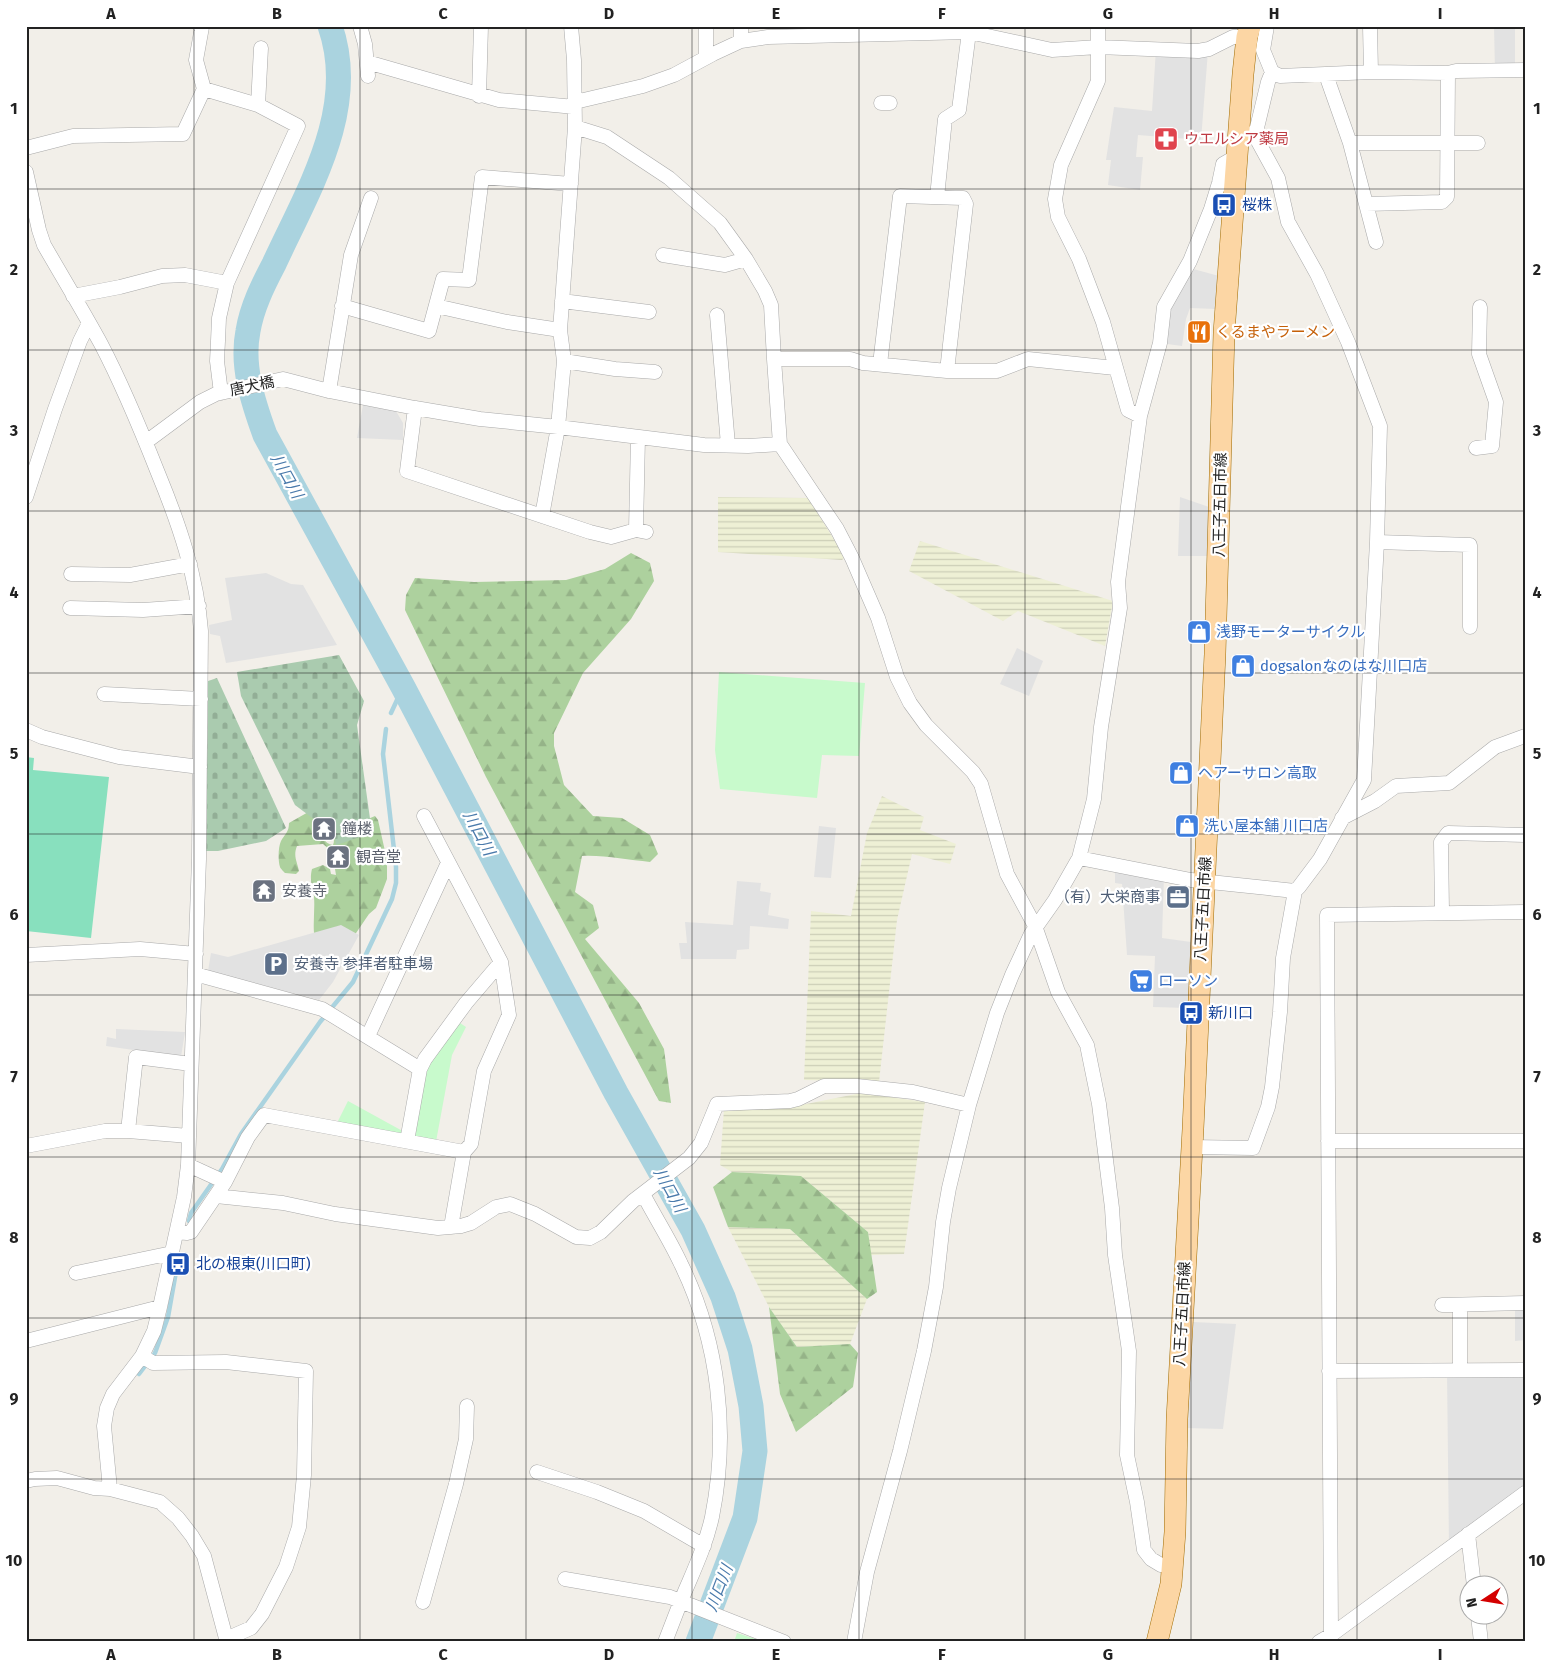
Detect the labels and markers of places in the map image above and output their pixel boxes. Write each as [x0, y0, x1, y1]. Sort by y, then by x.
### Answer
pharmacy icon: ウエルシア薬局 [1153, 126, 1179, 152]
place label: ウエルシア薬局 [1184, 130, 1289, 148]
bus stop icon: 桜株 [1211, 192, 1237, 218]
place label: 桜株 [1242, 196, 1272, 214]
restaurant icon: くるまやラーメン [1186, 319, 1212, 345]
place label: くるまやラーメン [1216, 323, 1335, 341]
shop icon: 浅野モーターサイクル [1186, 619, 1212, 645]
place label: 浅野モーターサイクル [1216, 623, 1365, 641]
shop icon: dogsalonなのはな川口店 [1230, 653, 1256, 679]
place label: dogsalonなのはな川口店 [1260, 657, 1427, 675]
shop icon: ヘアーサロン高取 [1168, 760, 1194, 786]
place label: ヘアーサロン高取 [1198, 764, 1317, 782]
shop icon: 洗い屋本舗 川口店 [1174, 813, 1200, 839]
temple icon: 鐘楼 [311, 816, 337, 842]
place label: 洗い屋本舗 川口店 [1204, 817, 1328, 835]
place label: 鐘楼 [342, 820, 372, 838]
temple icon: 観音堂 [325, 844, 351, 870]
place label: 観音堂 [356, 848, 401, 866]
temple icon: 安養寺 [251, 878, 277, 904]
place label: 安養寺 [282, 882, 327, 900]
office icon: （有）大栄商事 [1165, 884, 1191, 910]
place label: （有）大栄商事 [1055, 888, 1160, 906]
parking icon: 安養寺 参拝者駐車場 [263, 951, 289, 977]
place label: 安養寺 参拝者駐車場 [294, 955, 433, 973]
supermarket icon: ローソン [1128, 968, 1154, 994]
place label: ローソン [1158, 972, 1218, 990]
bus stop icon: 新川口 [1178, 1000, 1204, 1026]
place label: 新川口 [1208, 1004, 1253, 1022]
bus stop icon: 北の根東(川口町) [165, 1251, 191, 1277]
place label: 北の根東(川口町) [196, 1255, 311, 1273]

